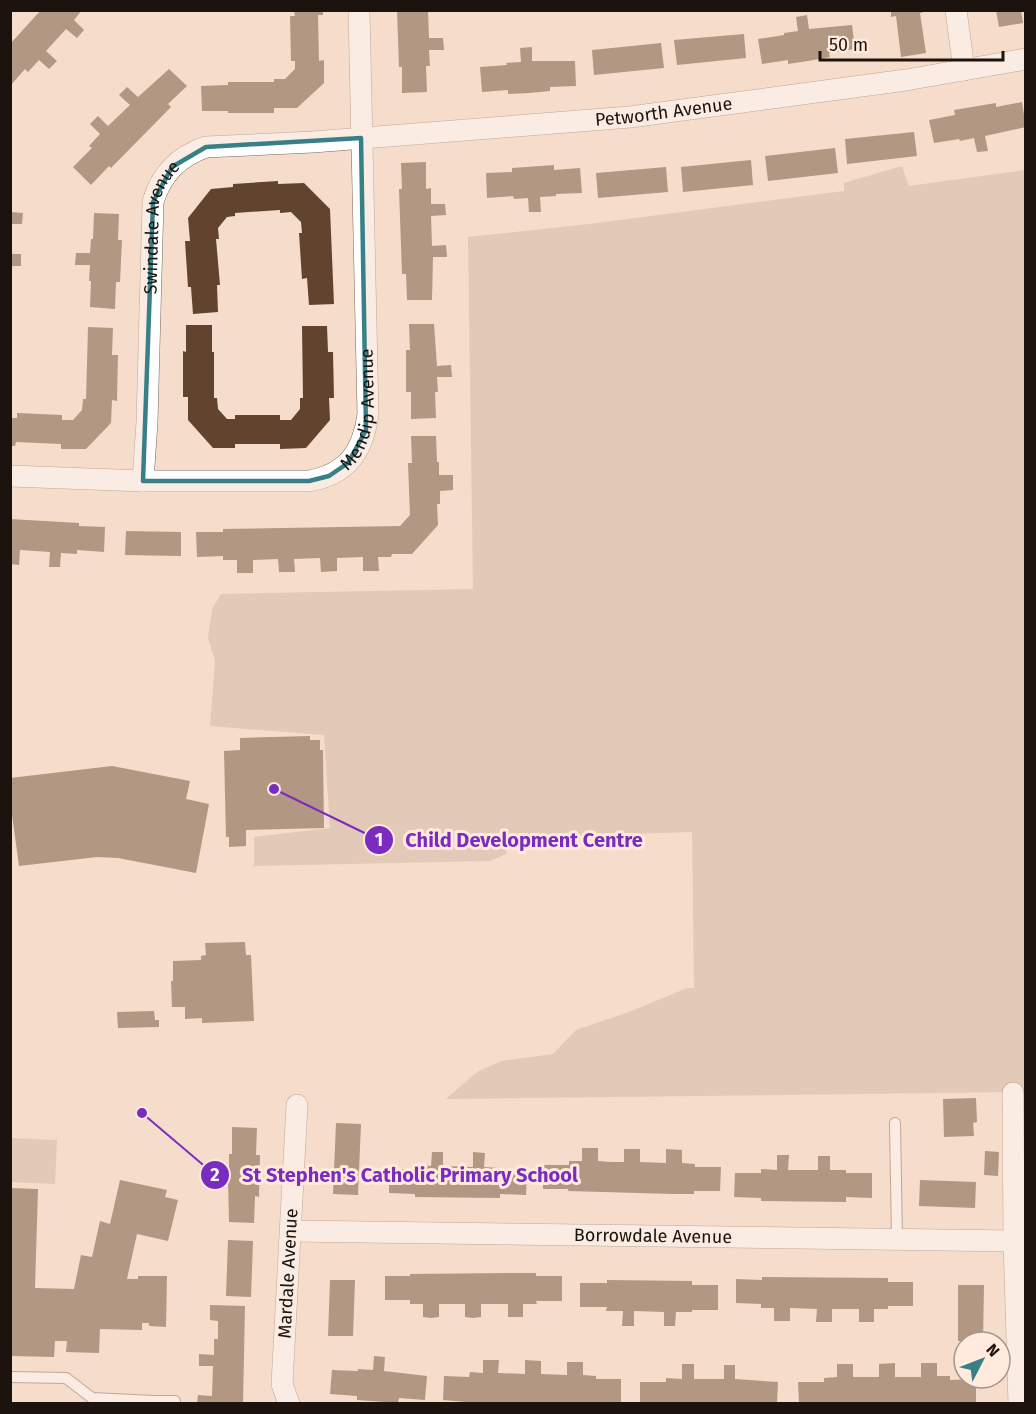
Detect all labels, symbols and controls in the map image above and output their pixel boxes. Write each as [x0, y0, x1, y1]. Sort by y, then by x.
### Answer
scale bar [820, 24, 1003, 62]
text: 50 m [829, 34, 868, 56]
street label: Petworth Avenue [594, 92, 734, 131]
street label: Swindale Avenue [139, 155, 184, 295]
street label: Mendip Avenue [335, 348, 379, 475]
callout: Child Development Centre [364, 821, 655, 859]
text: Child Development Centre [405, 828, 643, 852]
text: 1 [375, 829, 383, 851]
callout: St Stephen's Catholic Primary School [200, 1156, 590, 1194]
text: St Stephen's Catholic Primary School [242, 1163, 578, 1187]
text: 2 [210, 1164, 220, 1186]
street label: Mardale Avenue [273, 1208, 302, 1339]
street label: Borrowdale Avenue [574, 1224, 732, 1248]
north arrow [952, 1330, 1012, 1390]
text: N [982, 1340, 1003, 1361]

